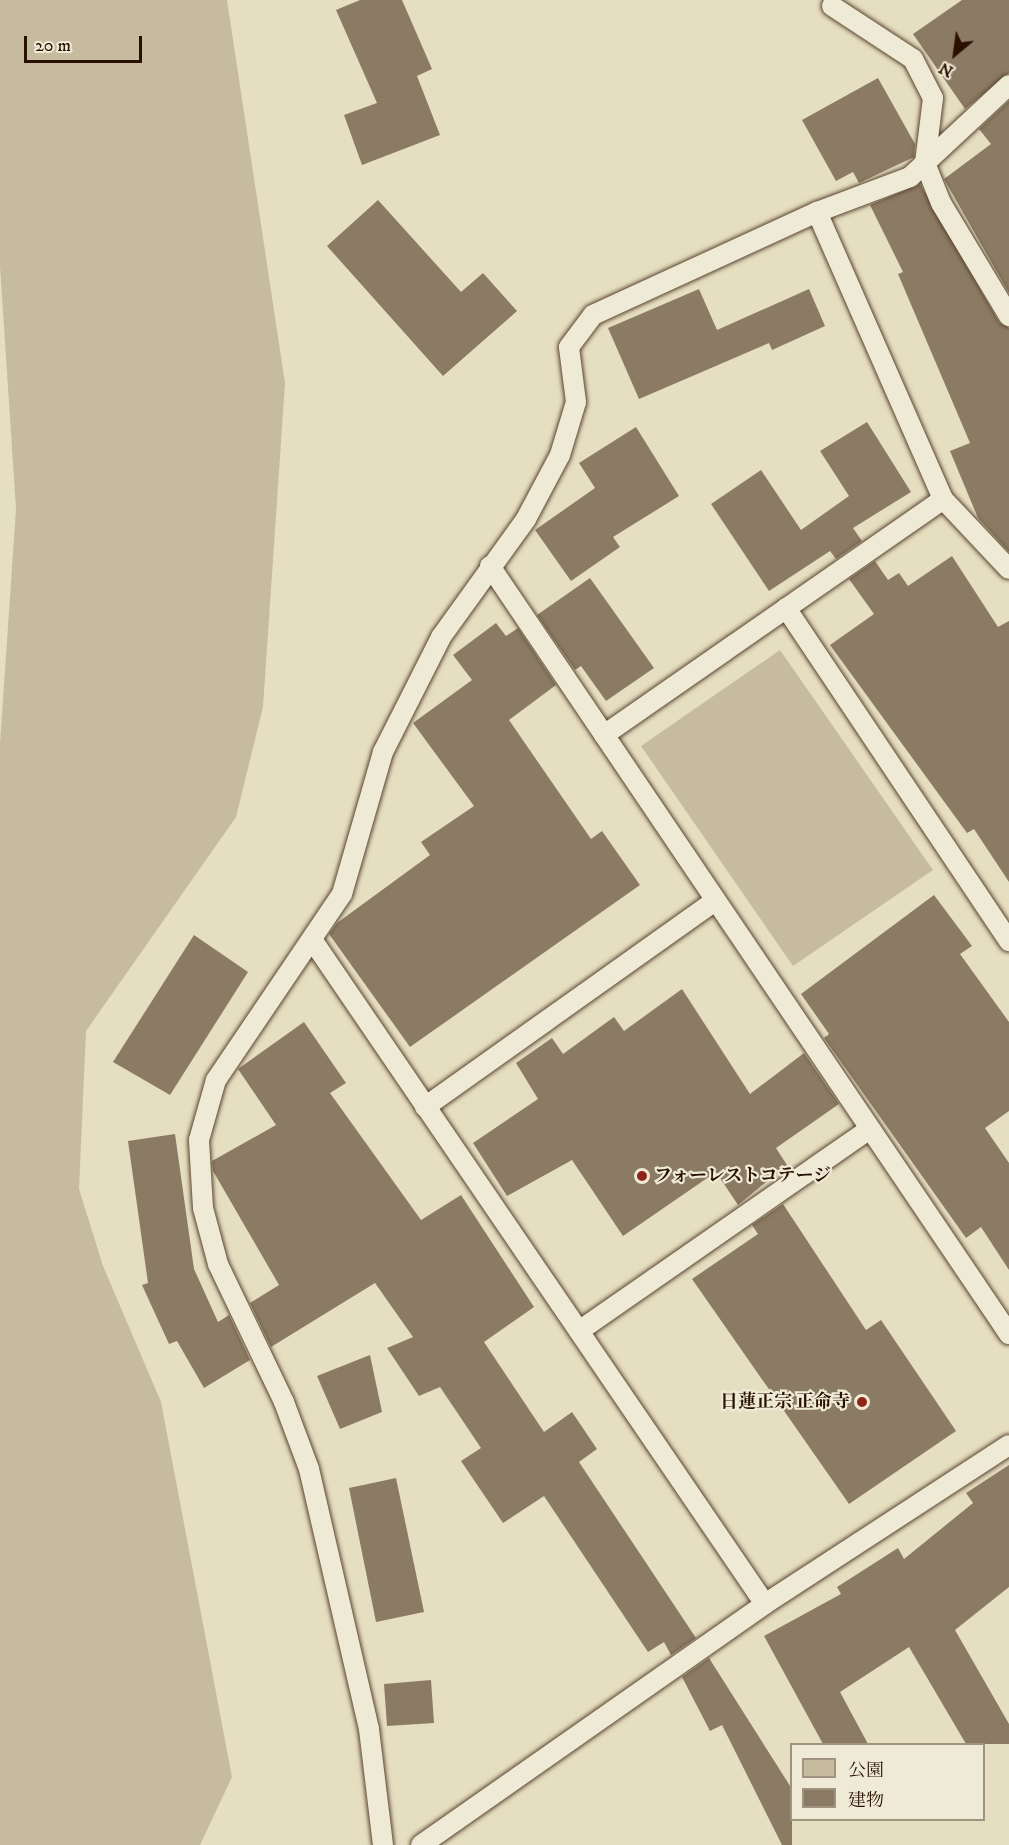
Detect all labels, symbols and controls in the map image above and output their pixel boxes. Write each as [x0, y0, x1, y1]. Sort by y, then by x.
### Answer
scale bar [27, 24, 146, 62]
north arrow [925, 24, 985, 84]
text: 20 m [35, 35, 71, 57]
text: N [936, 58, 957, 82]
place label: フォーレストコテージ [654, 1165, 834, 1187]
marker: フォーレストコテージ [635, 1169, 649, 1183]
place label: 日蓮正宗 正命寺 [720, 1391, 850, 1413]
marker: 日蓮正宗 正命寺 [855, 1395, 869, 1409]
legend [790, 1743, 985, 1821]
text: 公園 [848, 1760, 884, 1782]
text: 建物 [848, 1790, 884, 1812]

